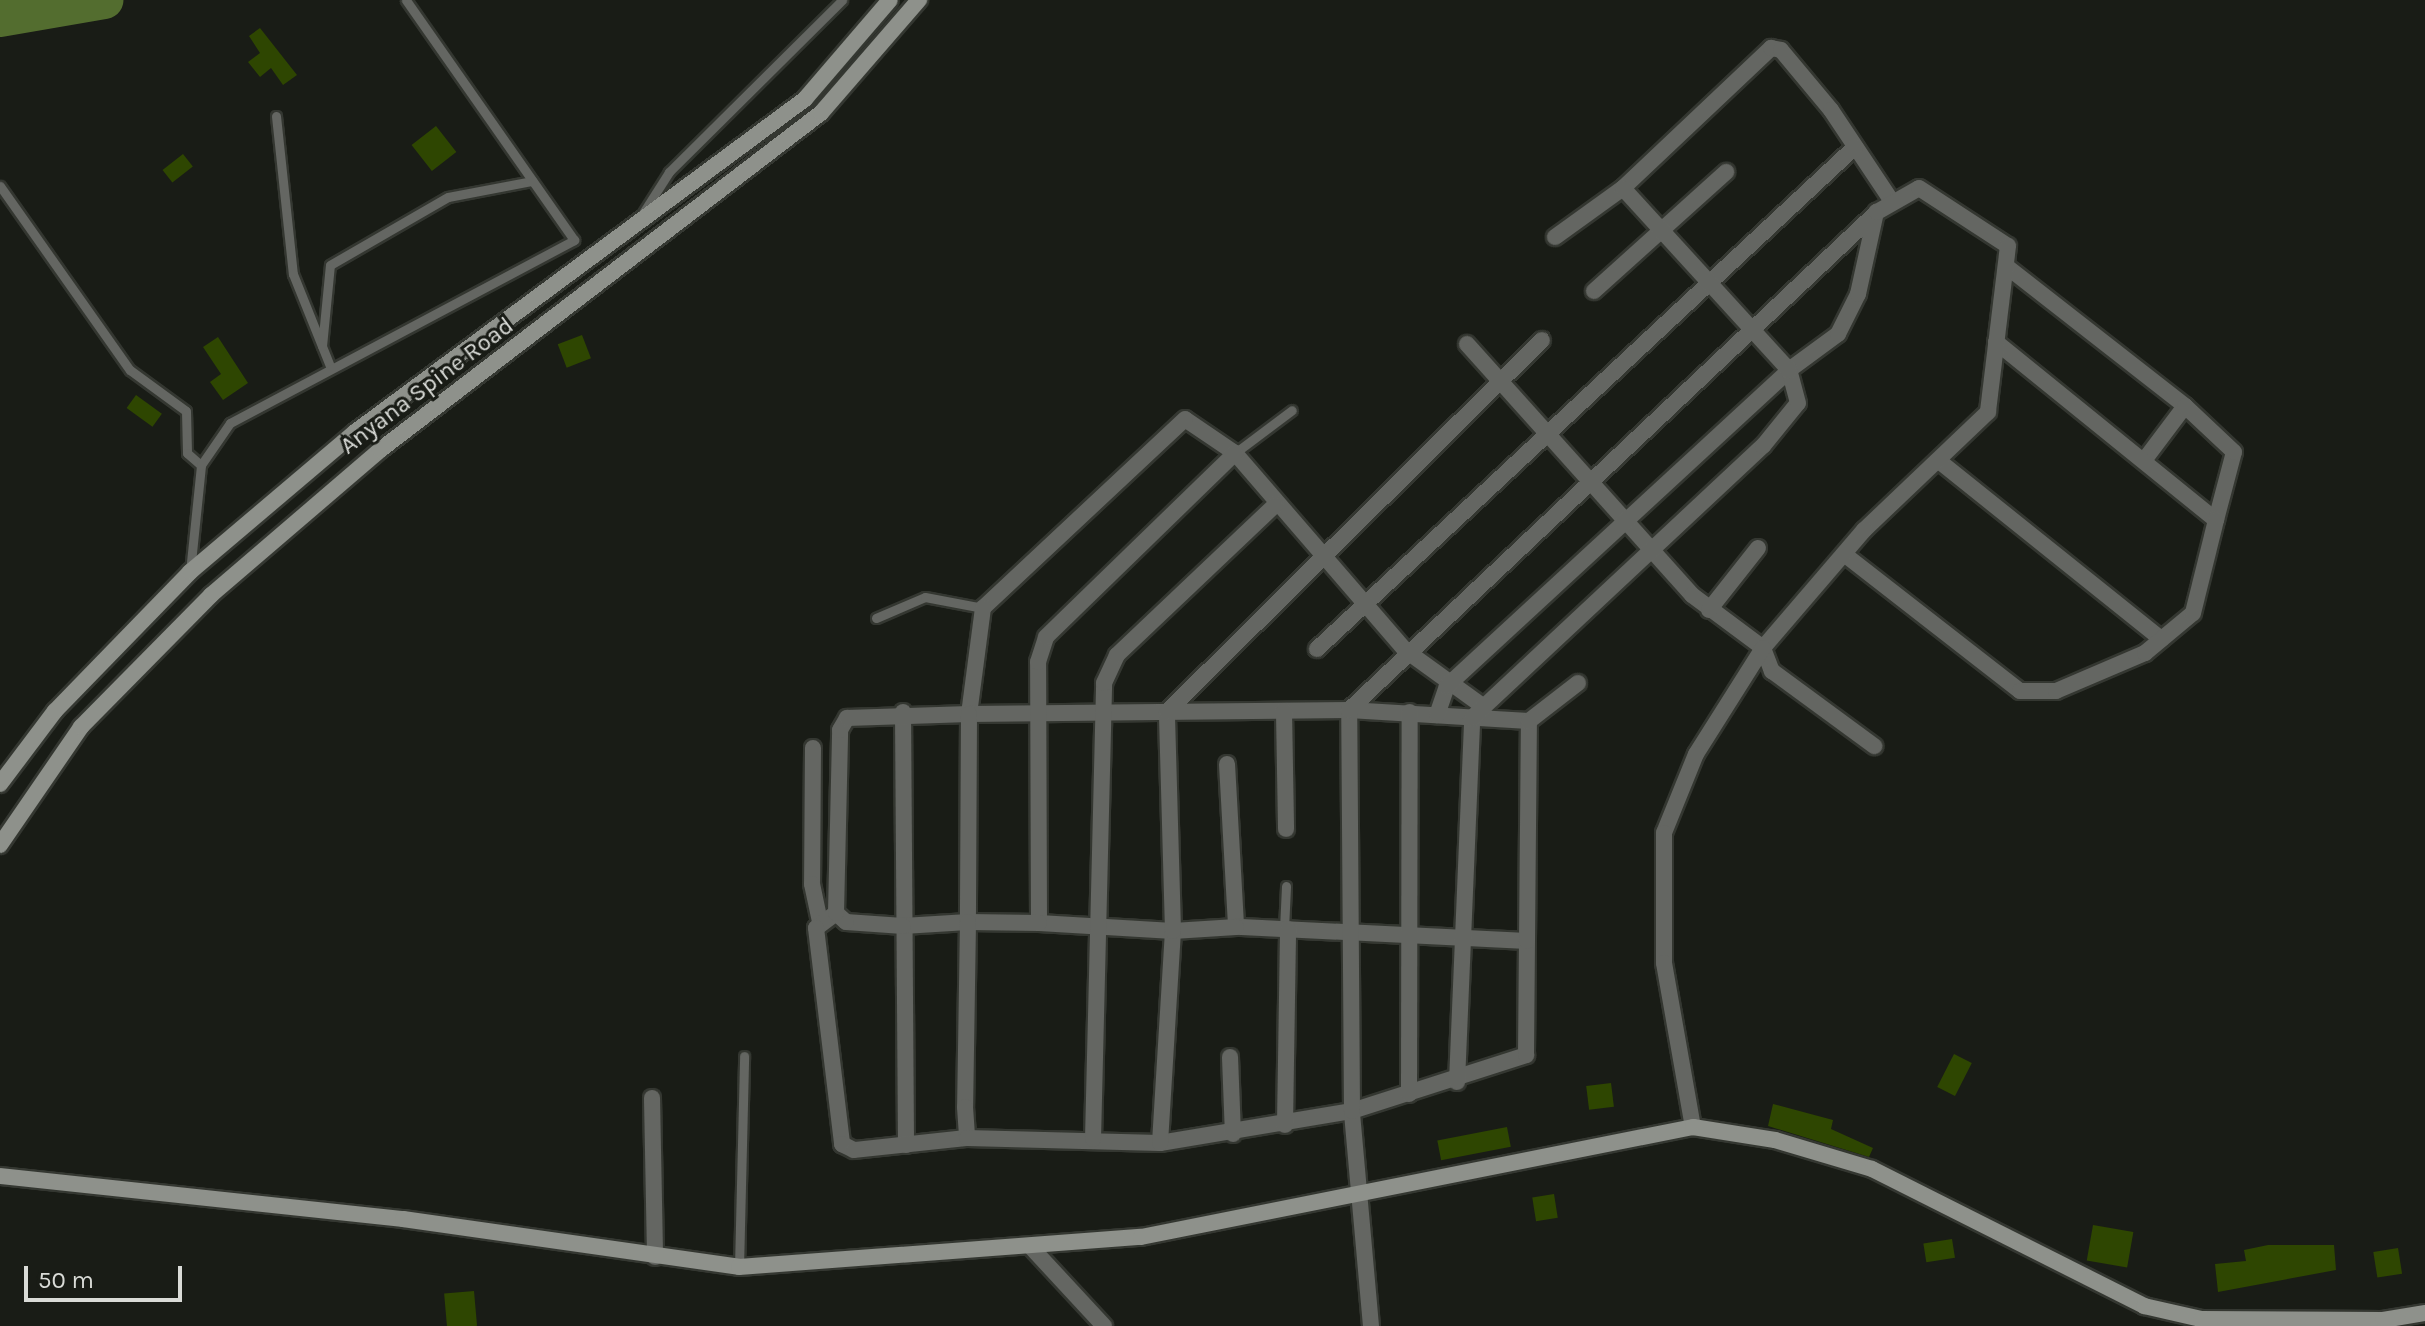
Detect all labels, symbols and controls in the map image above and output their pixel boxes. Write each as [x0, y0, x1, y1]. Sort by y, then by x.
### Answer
street label: Anyana Spine Road [335, 311, 519, 461]
scale bar [28, 1250, 186, 1300]
text: 50 m [38, 1266, 94, 1294]

